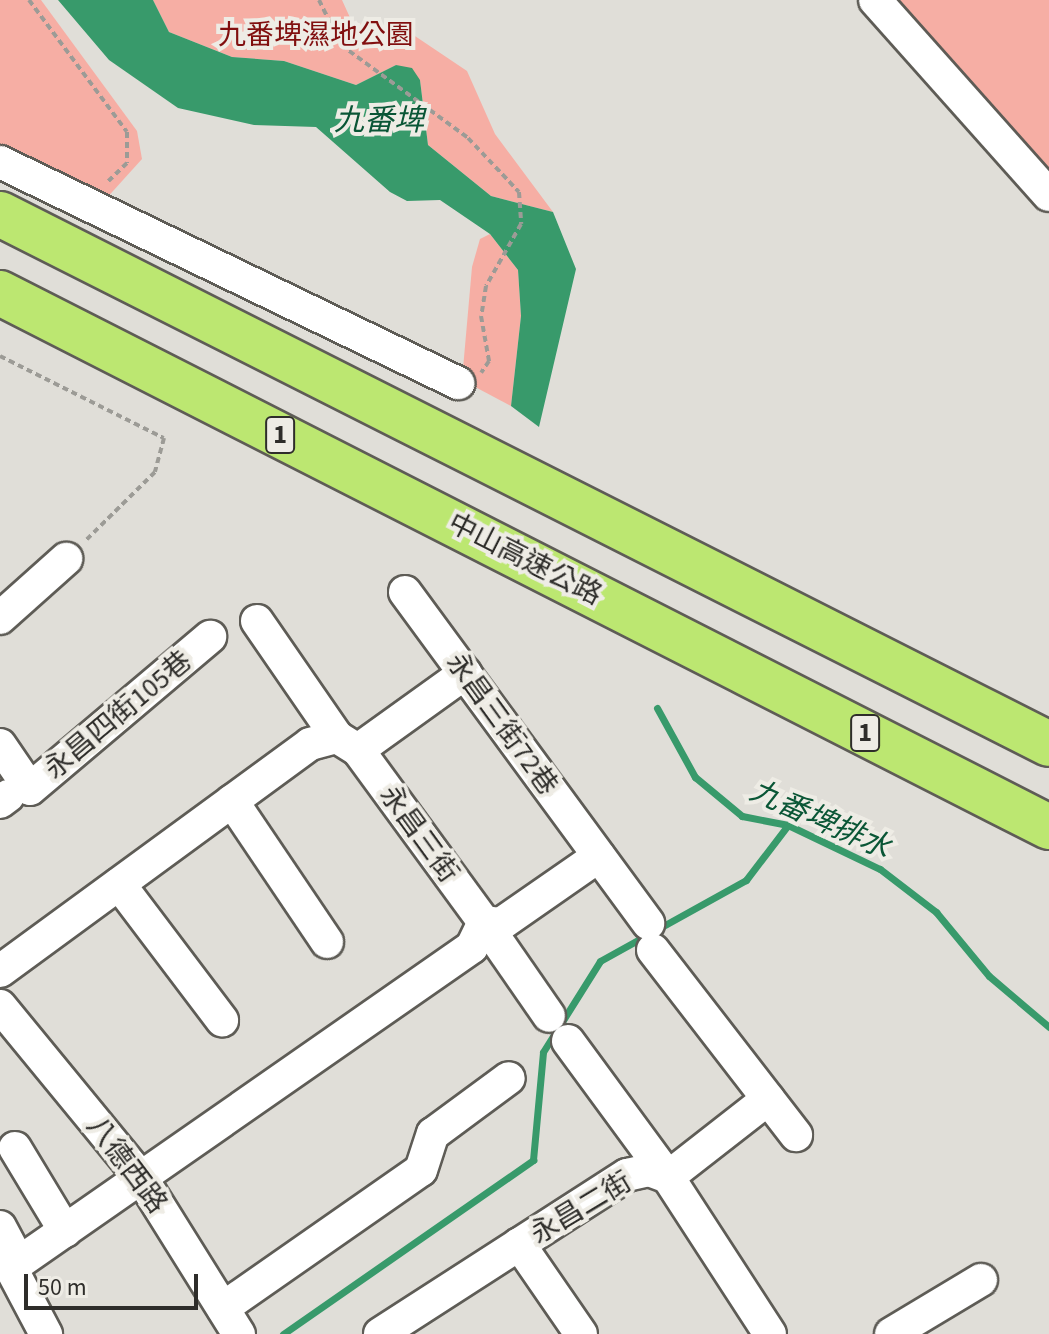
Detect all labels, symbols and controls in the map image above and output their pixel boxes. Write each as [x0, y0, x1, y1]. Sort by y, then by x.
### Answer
park label: 九番埤濕地公園 [218, 18, 414, 52]
water label: 九番埤 [334, 103, 424, 139]
road number: 1 [264, 413, 296, 457]
street label: 中山高速公路 [443, 506, 607, 612]
street label: 永昌四街105巷 [38, 644, 198, 786]
street label: 永昌三街72巷 [439, 646, 565, 802]
road number: 1 [849, 711, 881, 755]
water label: 九番埤排水 [744, 773, 896, 867]
street label: 永昌三街 [372, 779, 466, 889]
street label: 八德西路 [80, 1110, 174, 1220]
street label: 永昌二街 [524, 1165, 638, 1251]
scale bar [28, 1258, 202, 1308]
text: 50 m [38, 1270, 87, 1305]

